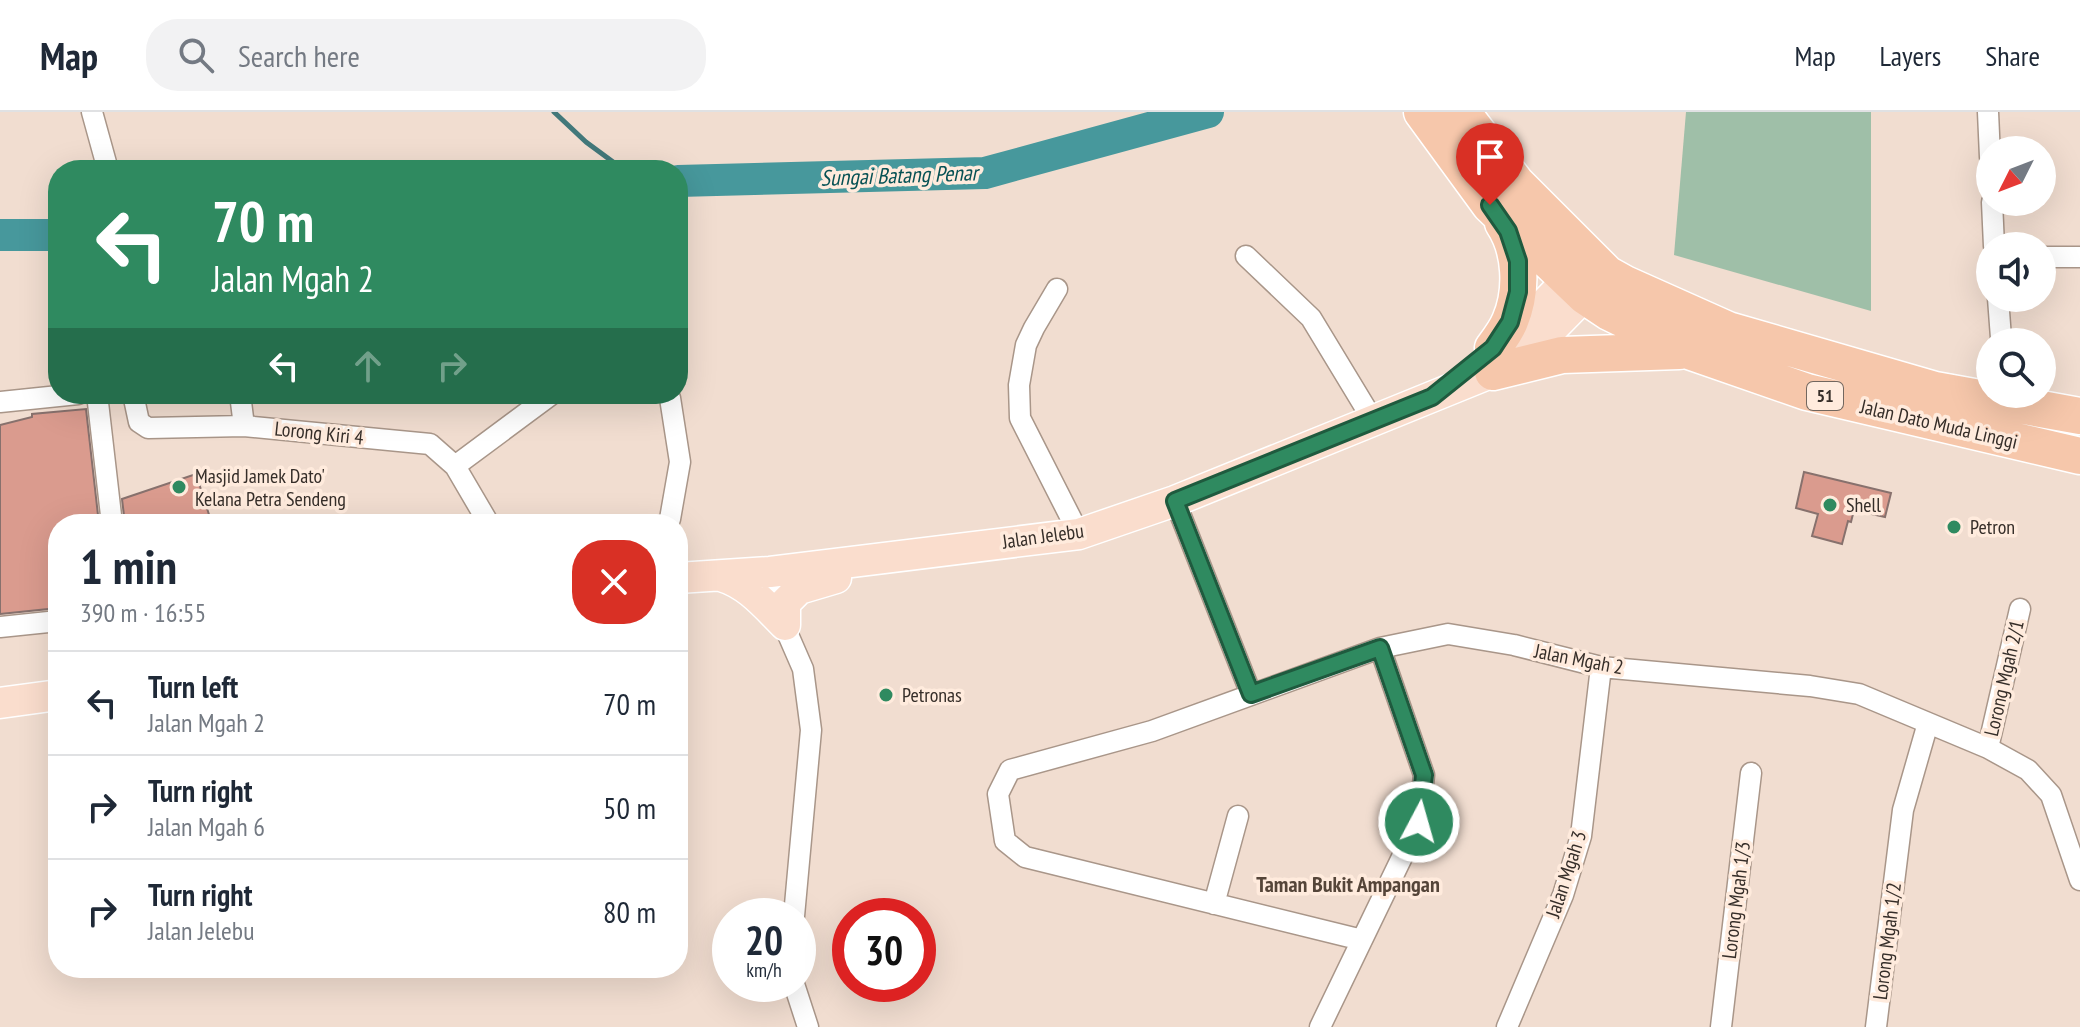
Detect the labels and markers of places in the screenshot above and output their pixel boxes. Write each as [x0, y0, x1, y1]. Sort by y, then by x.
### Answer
pin [1456, 123, 1524, 205]
place label: Masjid Jamek Dato' Kelana Petra Sendeng [195, 463, 346, 512]
marker: Masjid Jamek Dato' Kelana Petra Sendeng [170, 478, 188, 496]
place label: Shell [1846, 492, 1881, 518]
marker: Shell [1821, 496, 1839, 514]
place label: Petron [1970, 514, 2015, 540]
marker: Petron [1945, 518, 1963, 536]
place label: Petronas [902, 682, 962, 708]
marker: Petronas [877, 686, 895, 704]

